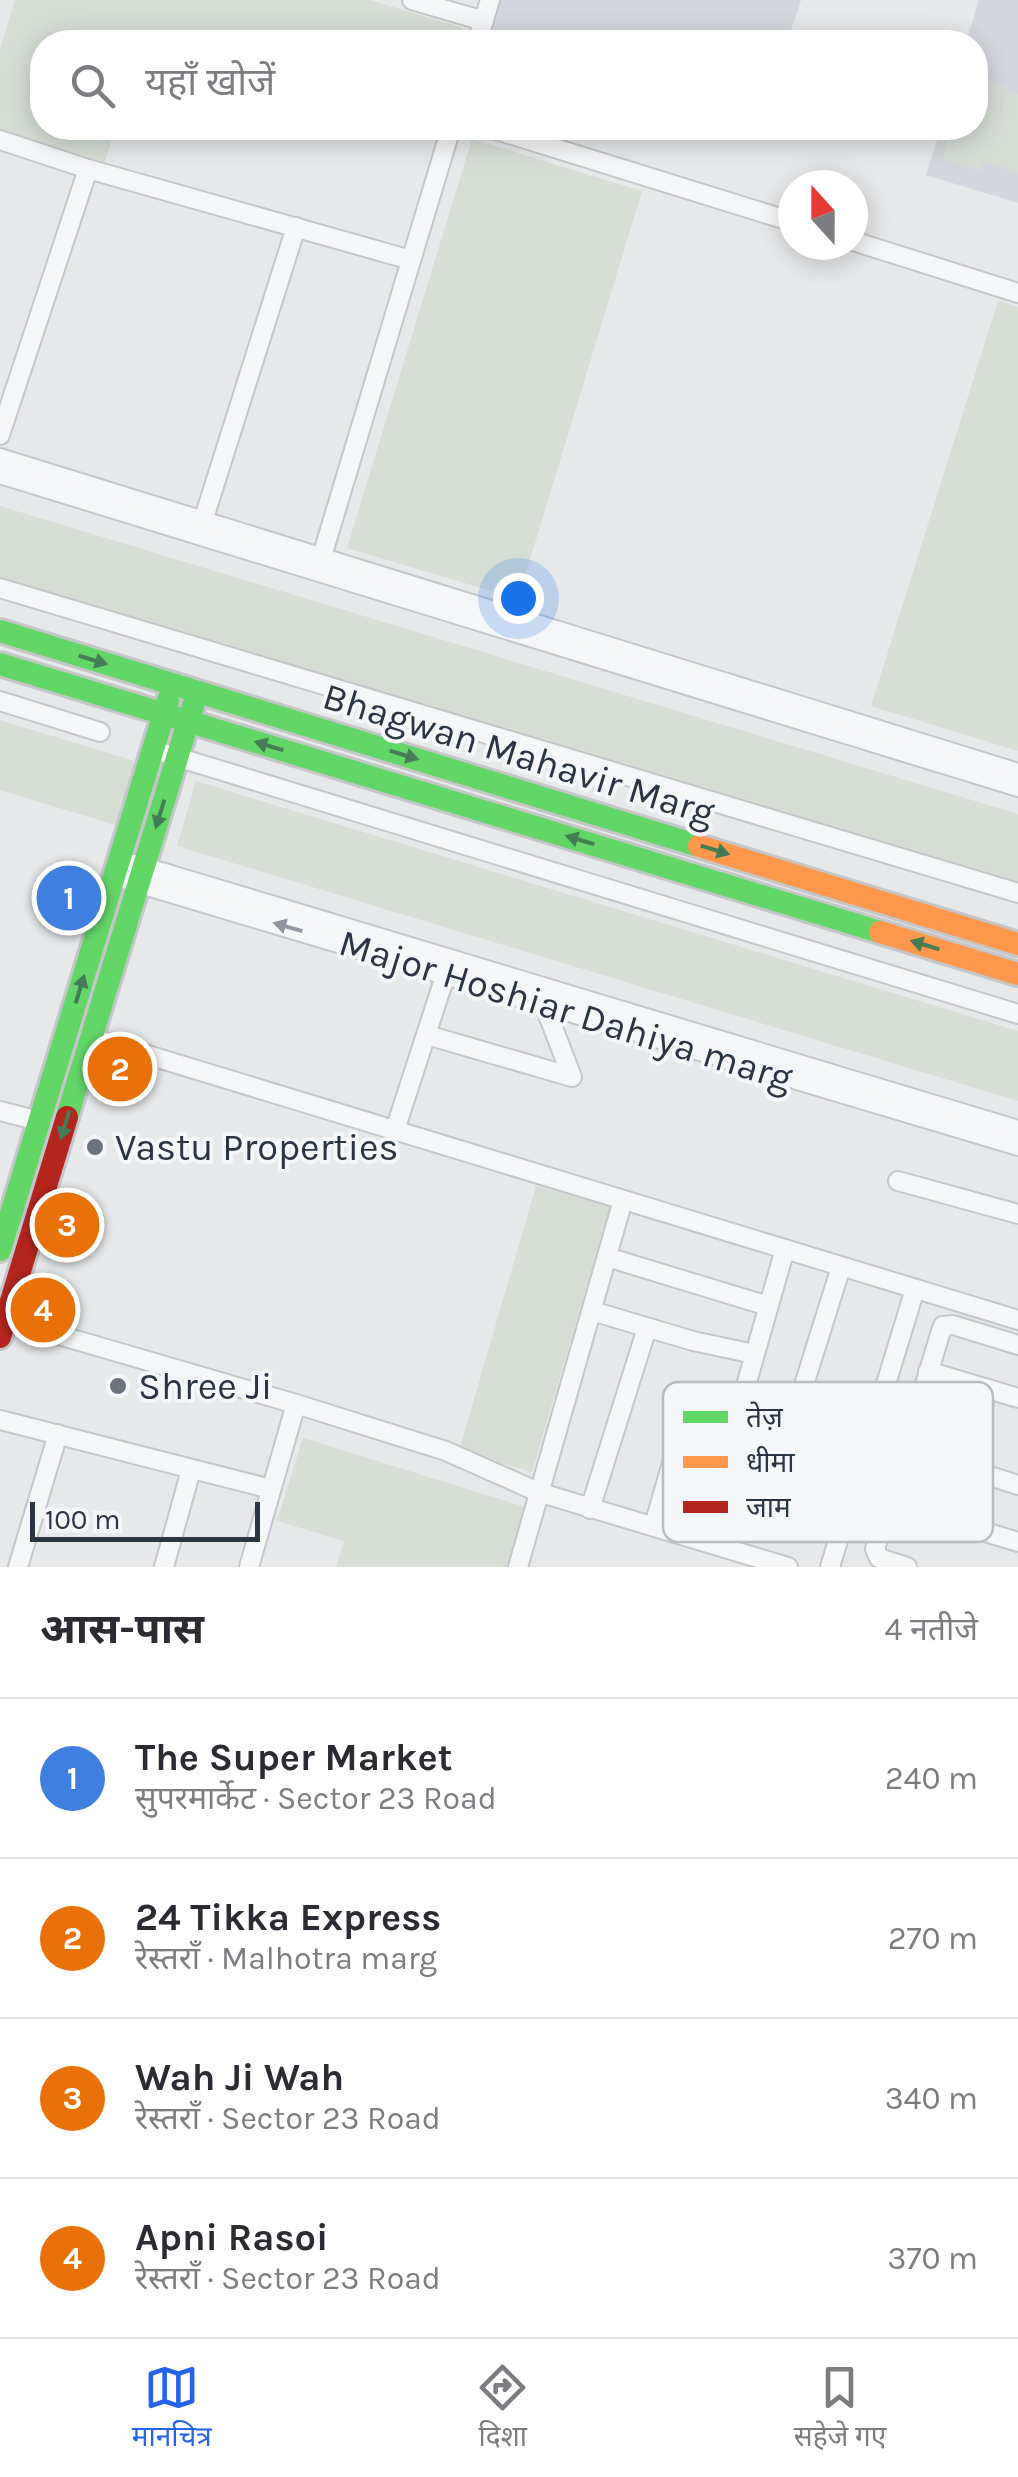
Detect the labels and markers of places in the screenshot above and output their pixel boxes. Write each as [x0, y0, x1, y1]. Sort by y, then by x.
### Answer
pin: 1 [36, 860, 102, 936]
pin: 2 [88, 1032, 152, 1106]
place label: Vastu Properties [115, 1125, 398, 1170]
marker: Vastu Properties [84, 1136, 106, 1158]
pin: 3 [34, 1188, 100, 1262]
pin: 4 [10, 1272, 76, 1348]
place label: Shree Ji [138, 1364, 272, 1409]
marker: Shree Ji [107, 1375, 129, 1397]

